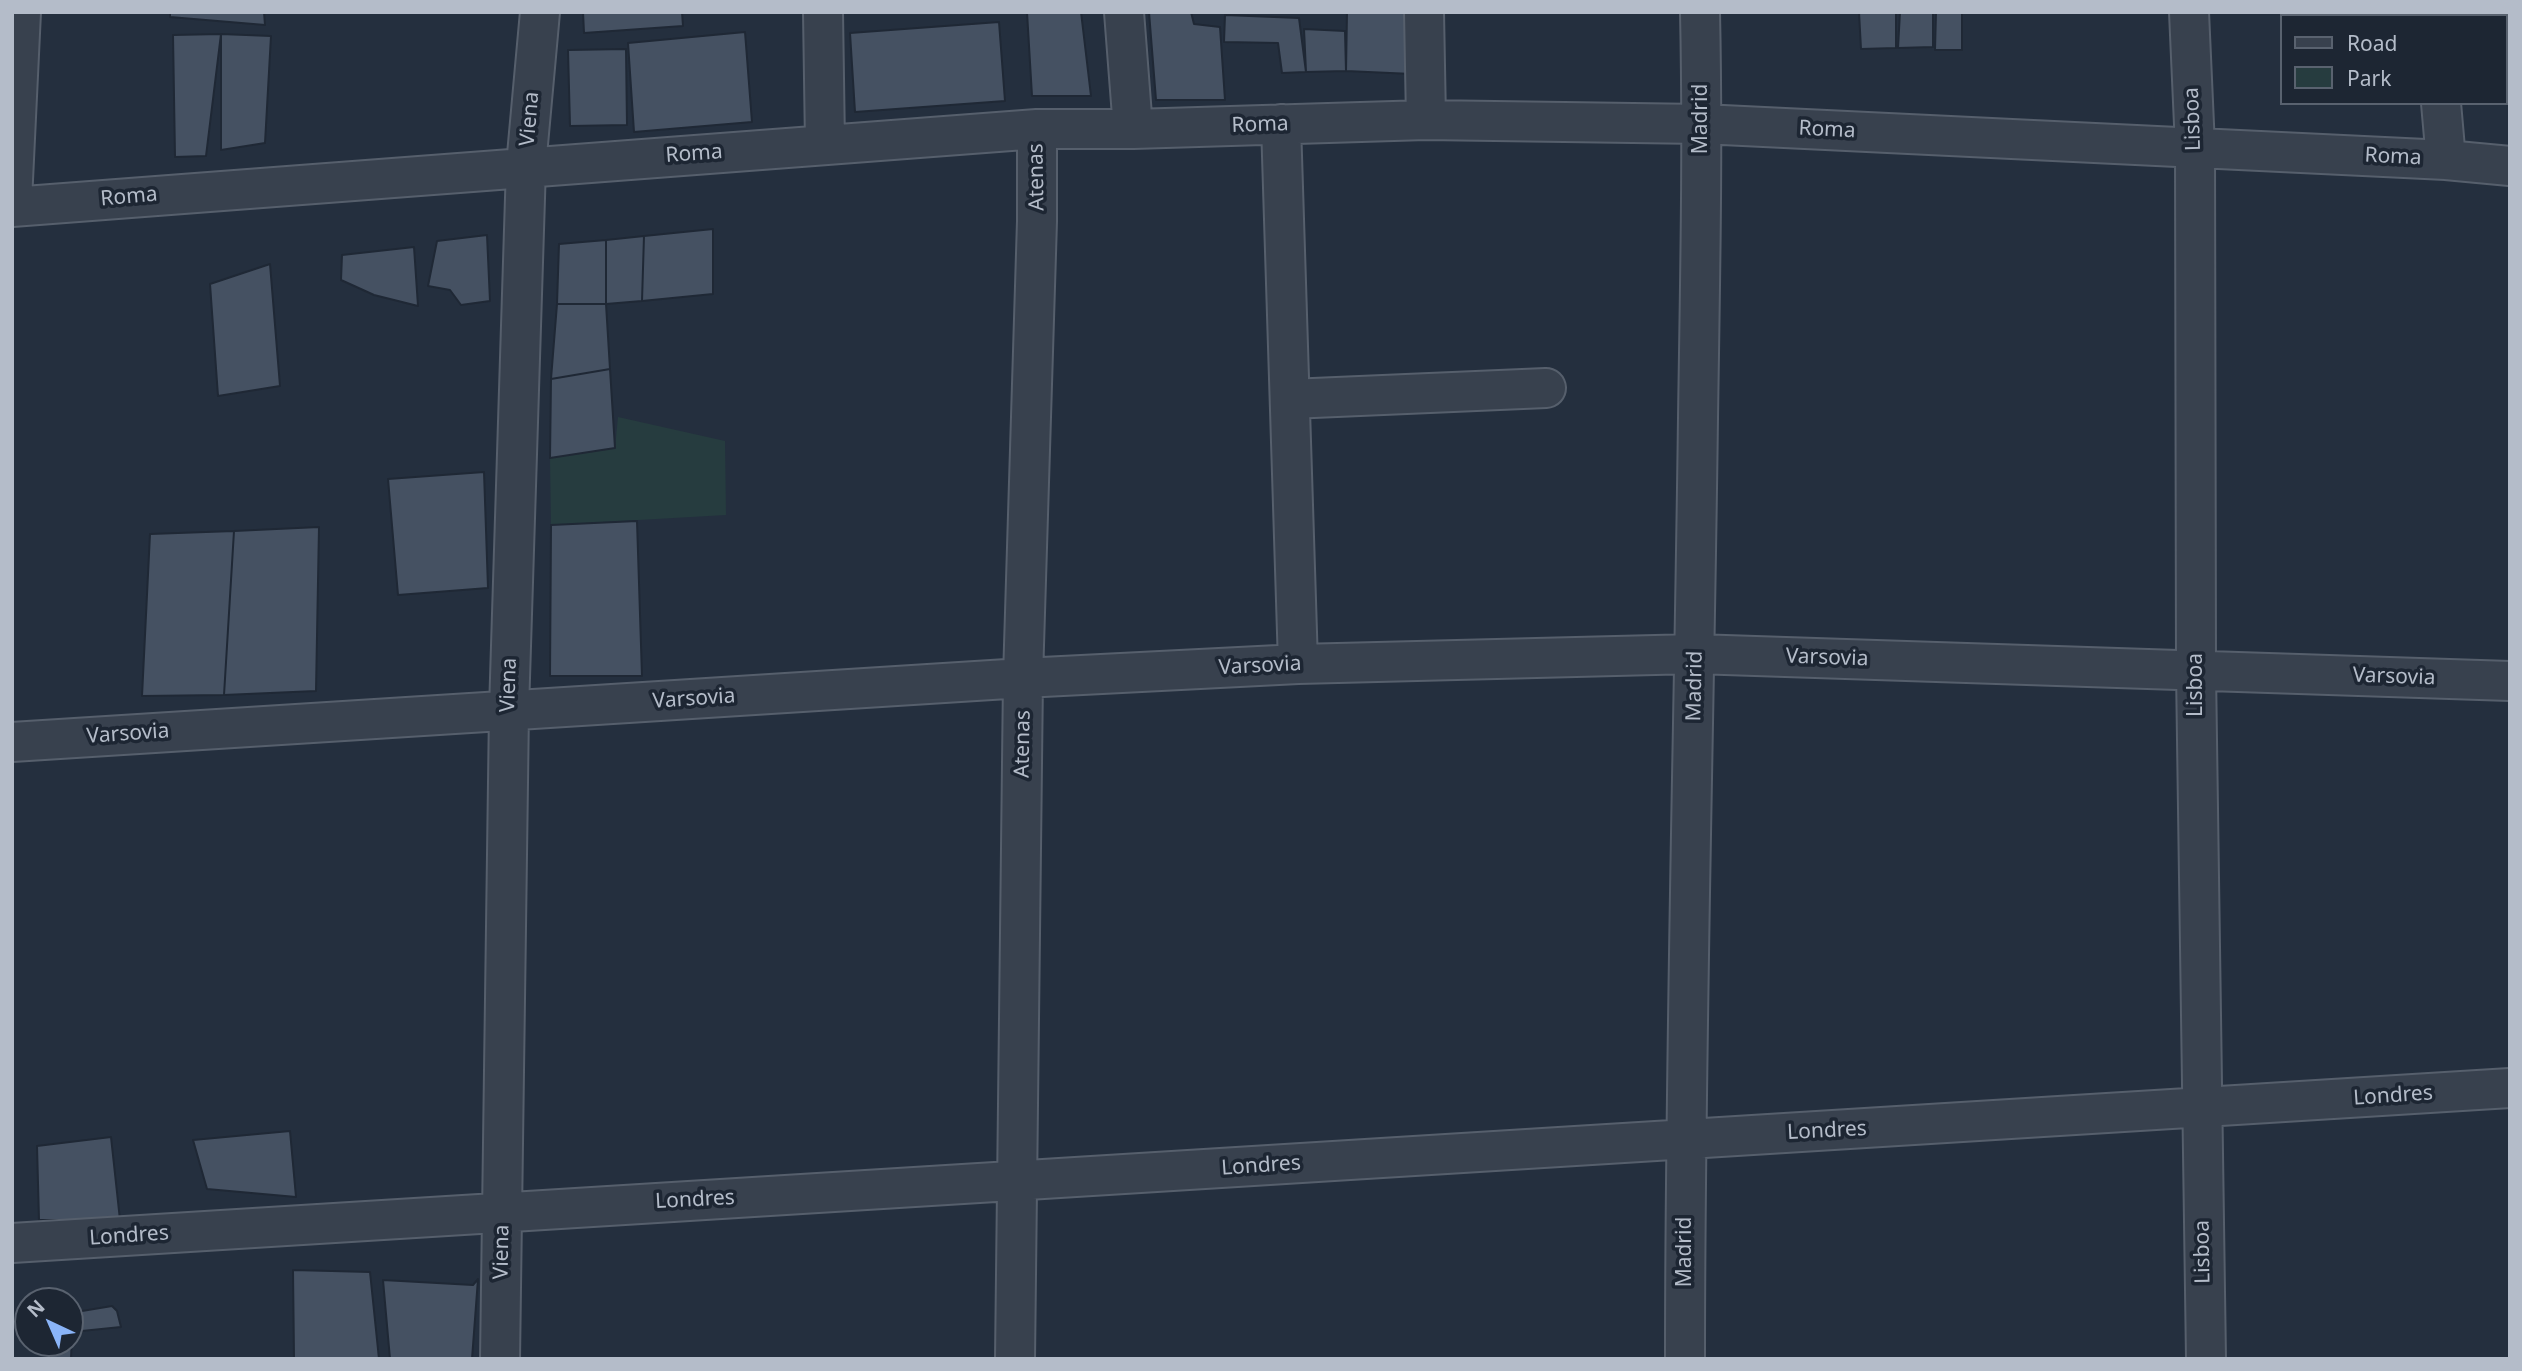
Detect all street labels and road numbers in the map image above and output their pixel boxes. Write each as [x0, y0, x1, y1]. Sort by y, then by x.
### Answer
street label: Madrid [1688, 84, 1714, 154]
street label: Lisboa [2179, 87, 2207, 151]
street label: Viena [515, 91, 545, 147]
street label: Roma [1231, 111, 1289, 139]
street label: Roma [1798, 116, 1856, 144]
street label: Roma [665, 139, 723, 169]
street label: Atenas [1024, 143, 1050, 211]
street label: Roma [2364, 143, 2422, 171]
street label: Roma [99, 182, 159, 212]
street label: Varsovia [1785, 644, 1869, 672]
street label: Madrid [1682, 650, 1708, 722]
street label: Varsovia [1218, 651, 1302, 681]
street label: Lisboa [2183, 653, 2209, 717]
street label: Viena [495, 657, 523, 713]
street label: Varsovia [2352, 663, 2436, 691]
street label: Varsovia [652, 684, 736, 714]
street label: Atenas [1010, 710, 1036, 778]
street label: Varsovia [86, 719, 170, 749]
street label: Londres [2352, 1081, 2434, 1111]
street label: Londres [1787, 1116, 1867, 1146]
street label: Londres [1220, 1151, 1302, 1181]
street label: Londres [655, 1185, 735, 1215]
street label: Madrid [1672, 1217, 1698, 1287]
street label: Lisboa [2190, 1220, 2216, 1284]
street label: Londres [88, 1221, 170, 1251]
street label: Viena [489, 1224, 515, 1280]

